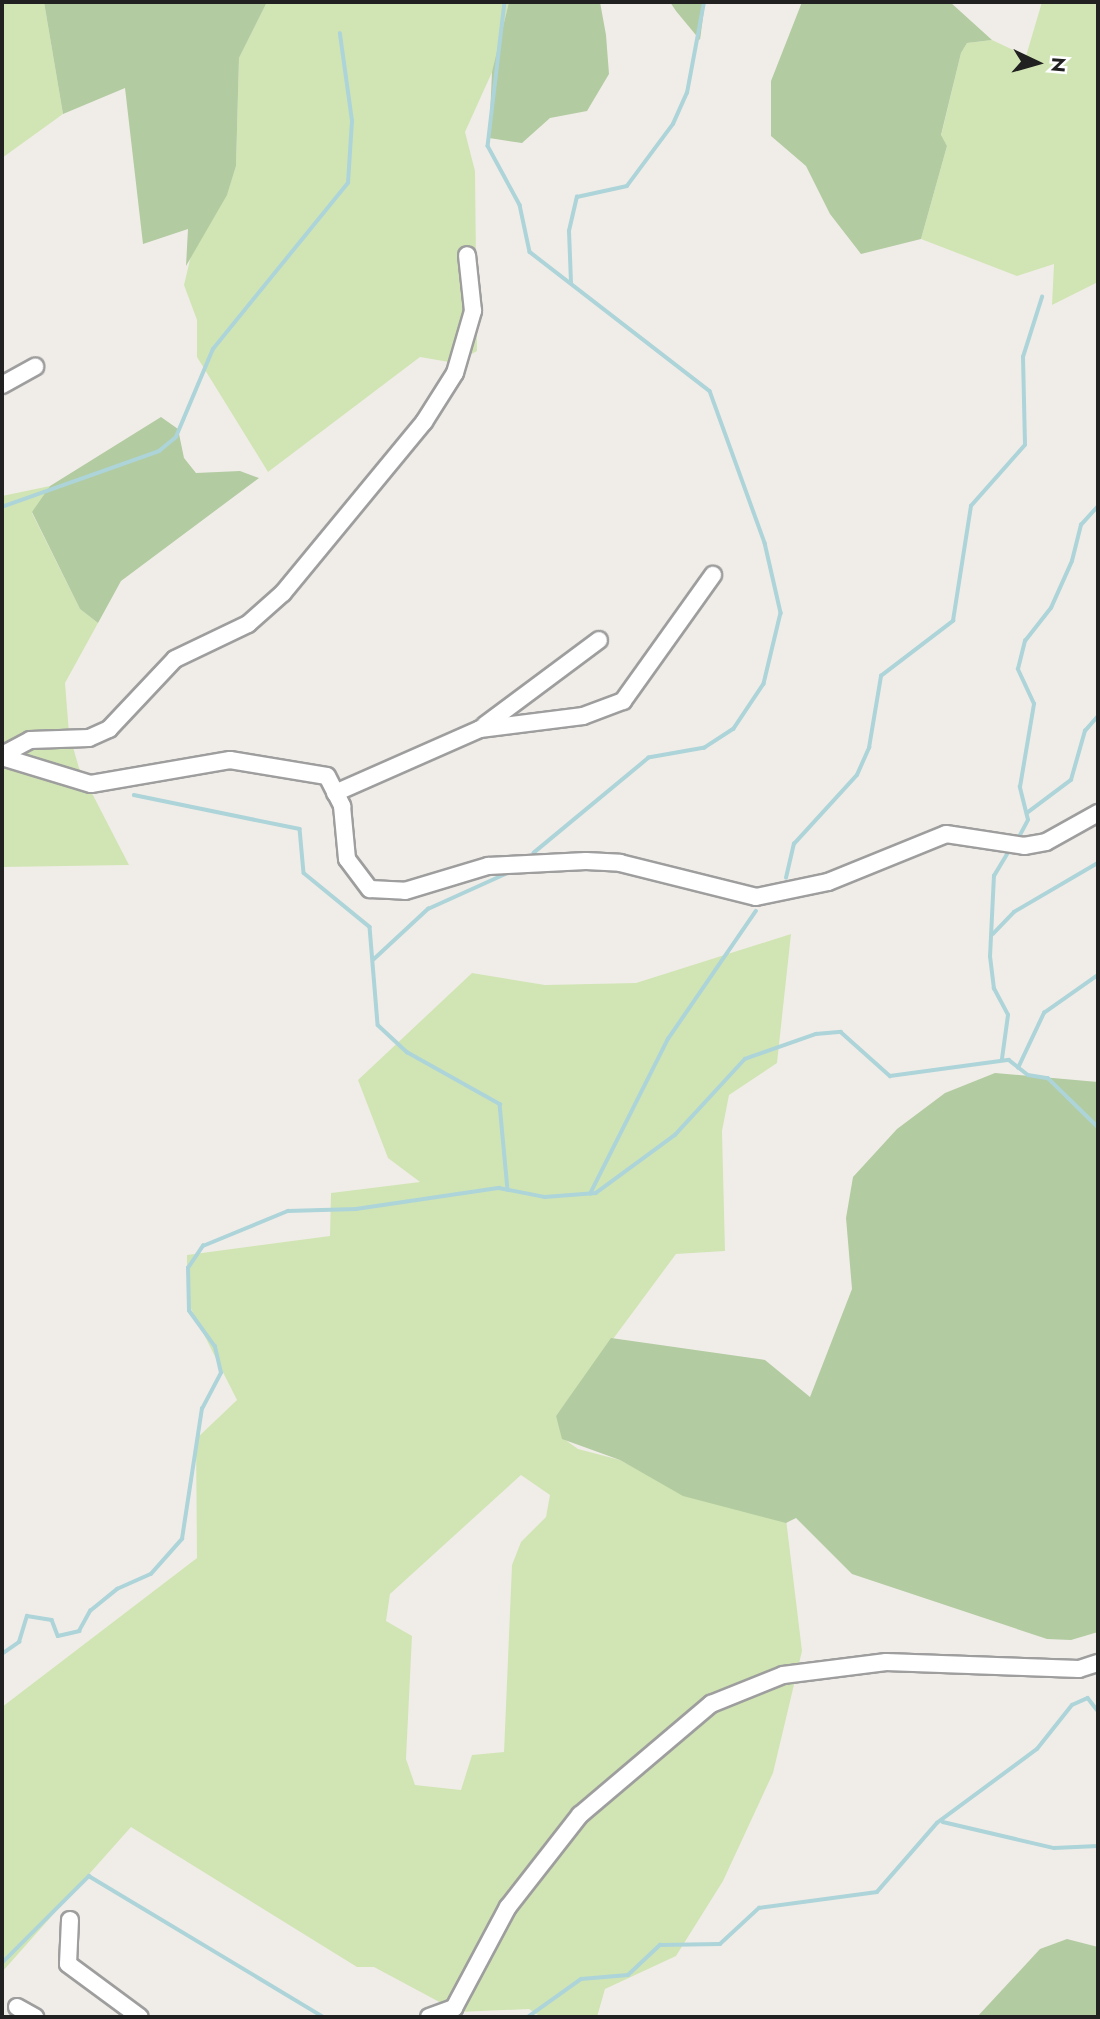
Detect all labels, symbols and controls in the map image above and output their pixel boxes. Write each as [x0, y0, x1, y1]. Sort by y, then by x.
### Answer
north arrow [1002, 28, 1072, 98]
text: N [1044, 56, 1073, 74]

